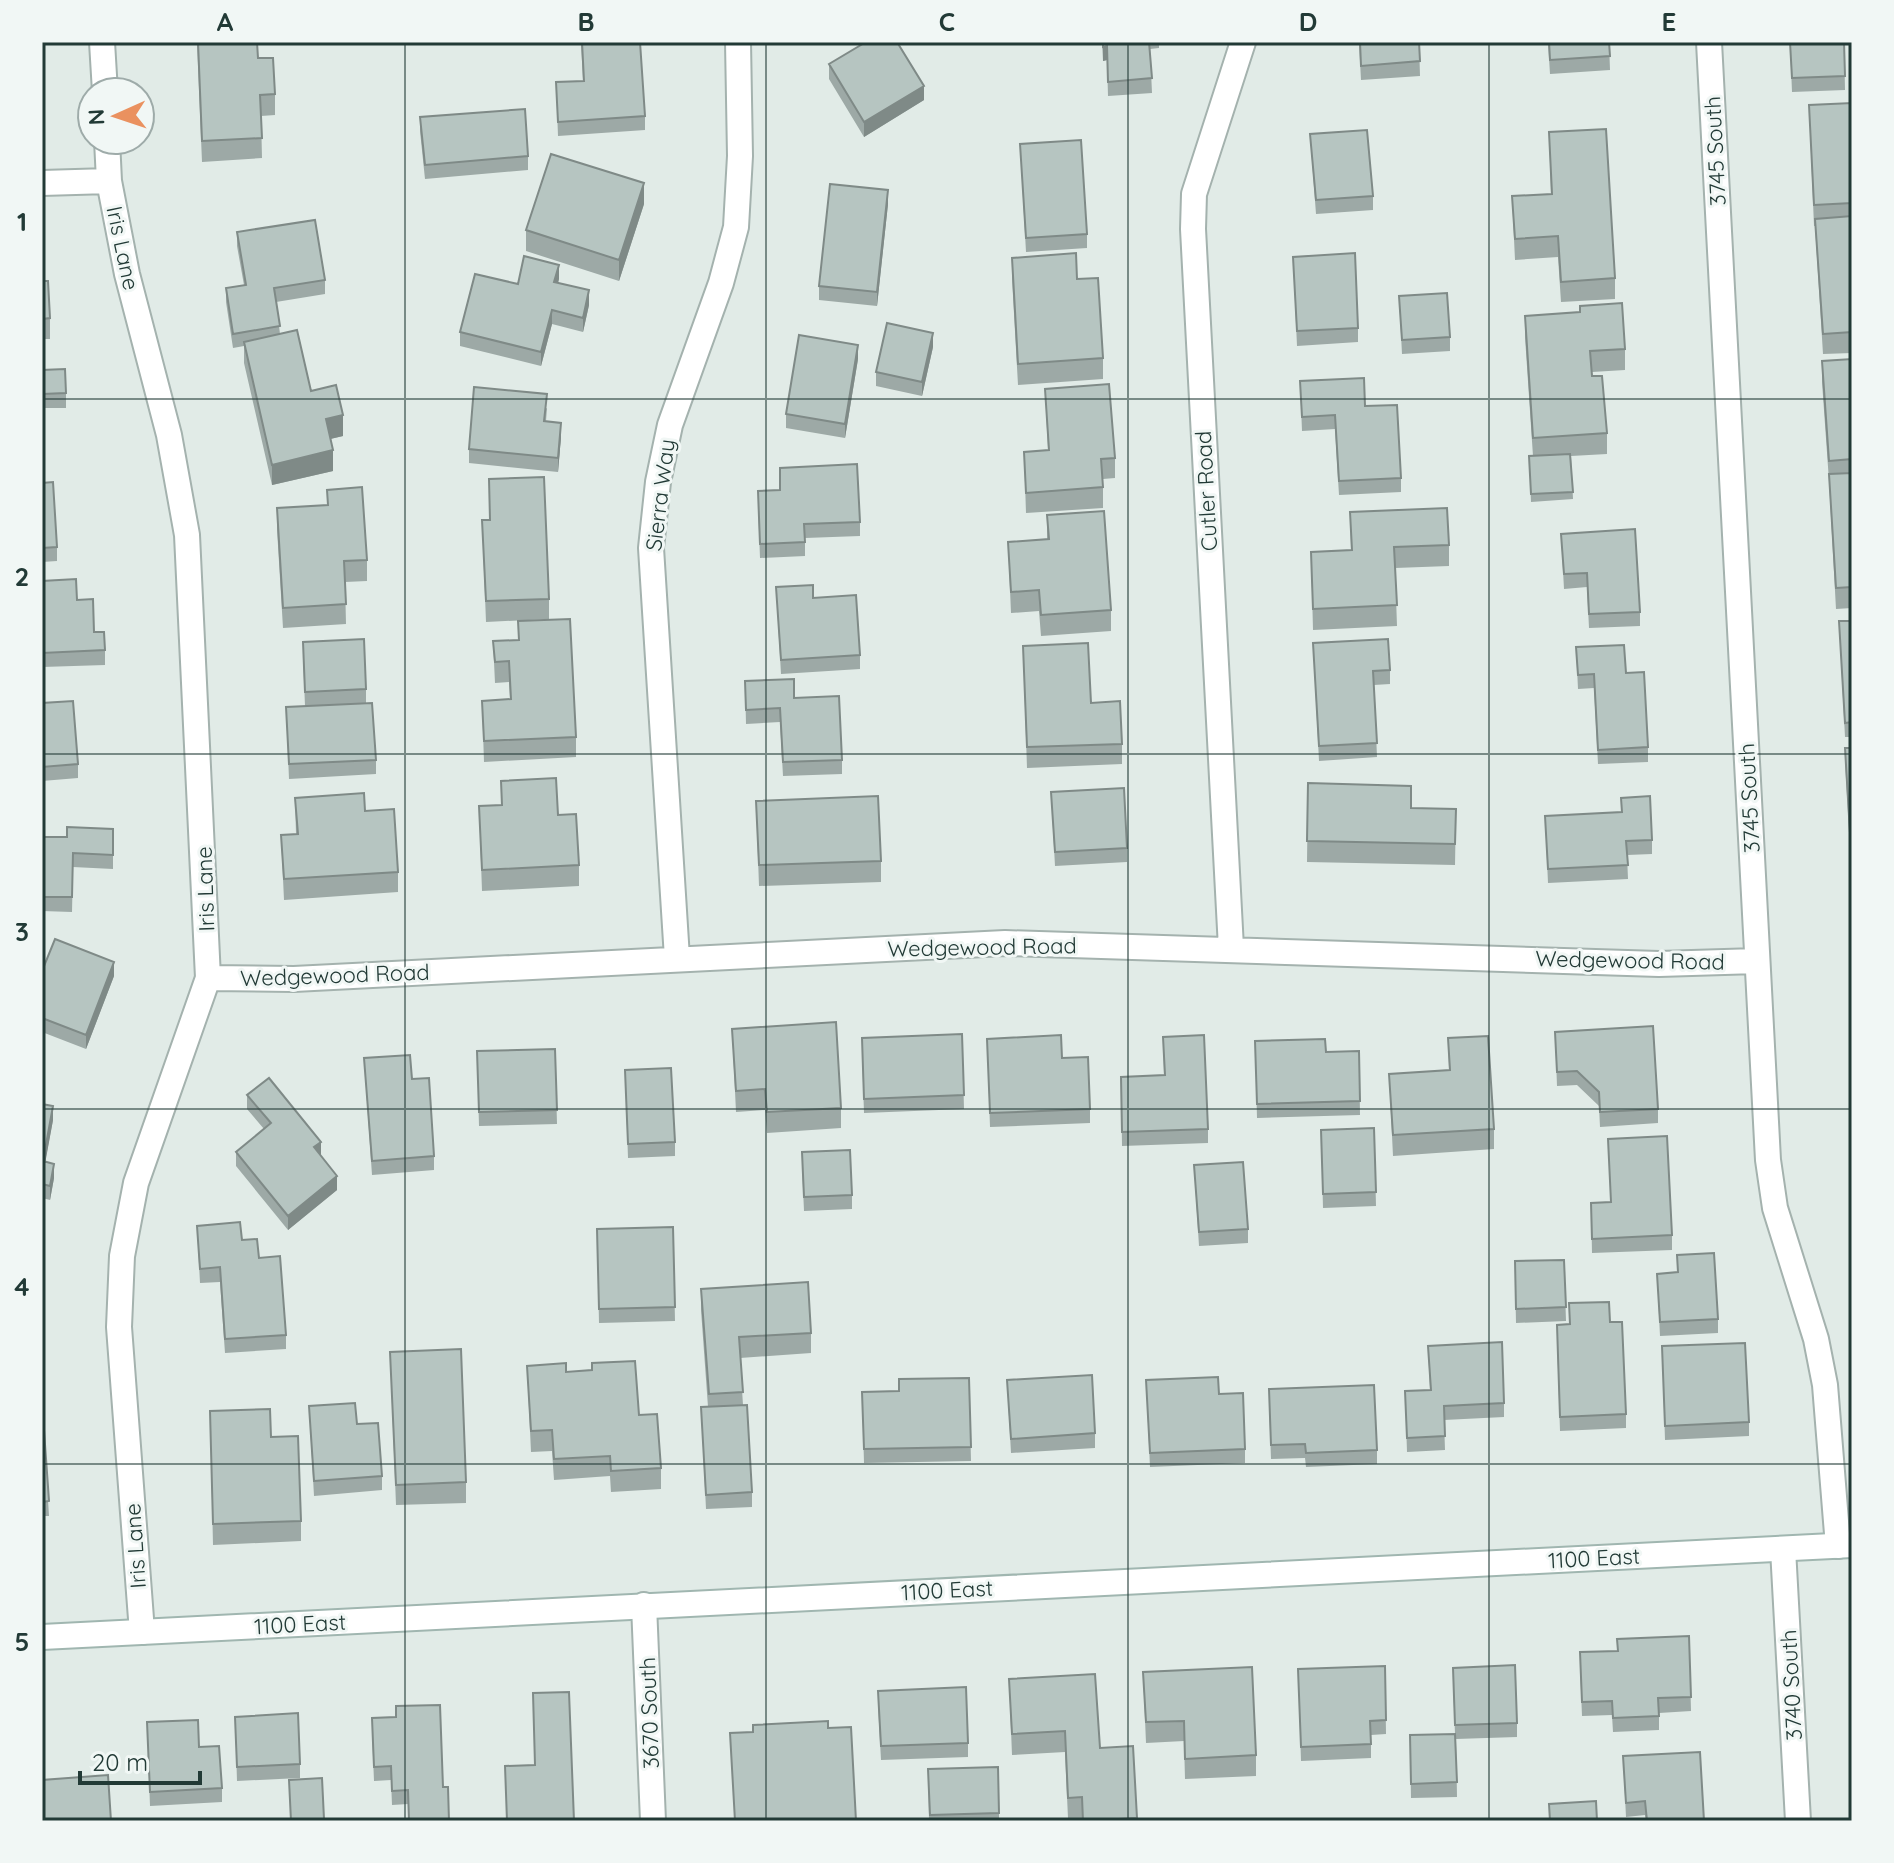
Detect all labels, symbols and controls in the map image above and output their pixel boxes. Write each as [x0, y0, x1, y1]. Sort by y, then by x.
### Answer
text: A [217, 5, 234, 38]
text: B [577, 5, 595, 38]
text: C [939, 5, 955, 38]
text: D [1299, 5, 1317, 38]
text: E [1662, 5, 1676, 38]
north arrow [76, 76, 156, 156]
street label: 3745 South [1698, 95, 1732, 207]
text: N [82, 108, 110, 126]
street label: Iris Lane [100, 203, 146, 293]
text: 1 [17, 205, 27, 238]
street label: Cutler Road [1189, 430, 1223, 552]
street label: Sierra Way [639, 438, 681, 552]
text: 2 [15, 560, 29, 593]
street label: 3745 South [1732, 742, 1766, 854]
street label: Iris Lane [190, 846, 220, 932]
text: 3 [15, 915, 29, 948]
street label: Wedgewood Road [887, 931, 1077, 963]
street label: Wedgewood Road [1535, 944, 1725, 976]
street label: Wedgewood Road [240, 958, 430, 992]
text: 4 [14, 1270, 30, 1303]
street label: Iris Lane [118, 1503, 152, 1589]
street label: 1100 East [1547, 1542, 1641, 1574]
street label: 1100 East [900, 1574, 994, 1606]
street label: 1100 East [253, 1608, 347, 1640]
text: 5 [15, 1625, 29, 1658]
street label: 3740 South [1774, 1629, 1808, 1741]
street label: 3670 South [633, 1657, 665, 1769]
scale bar [80, 1735, 200, 1785]
text: 20 m [92, 1747, 148, 1777]

